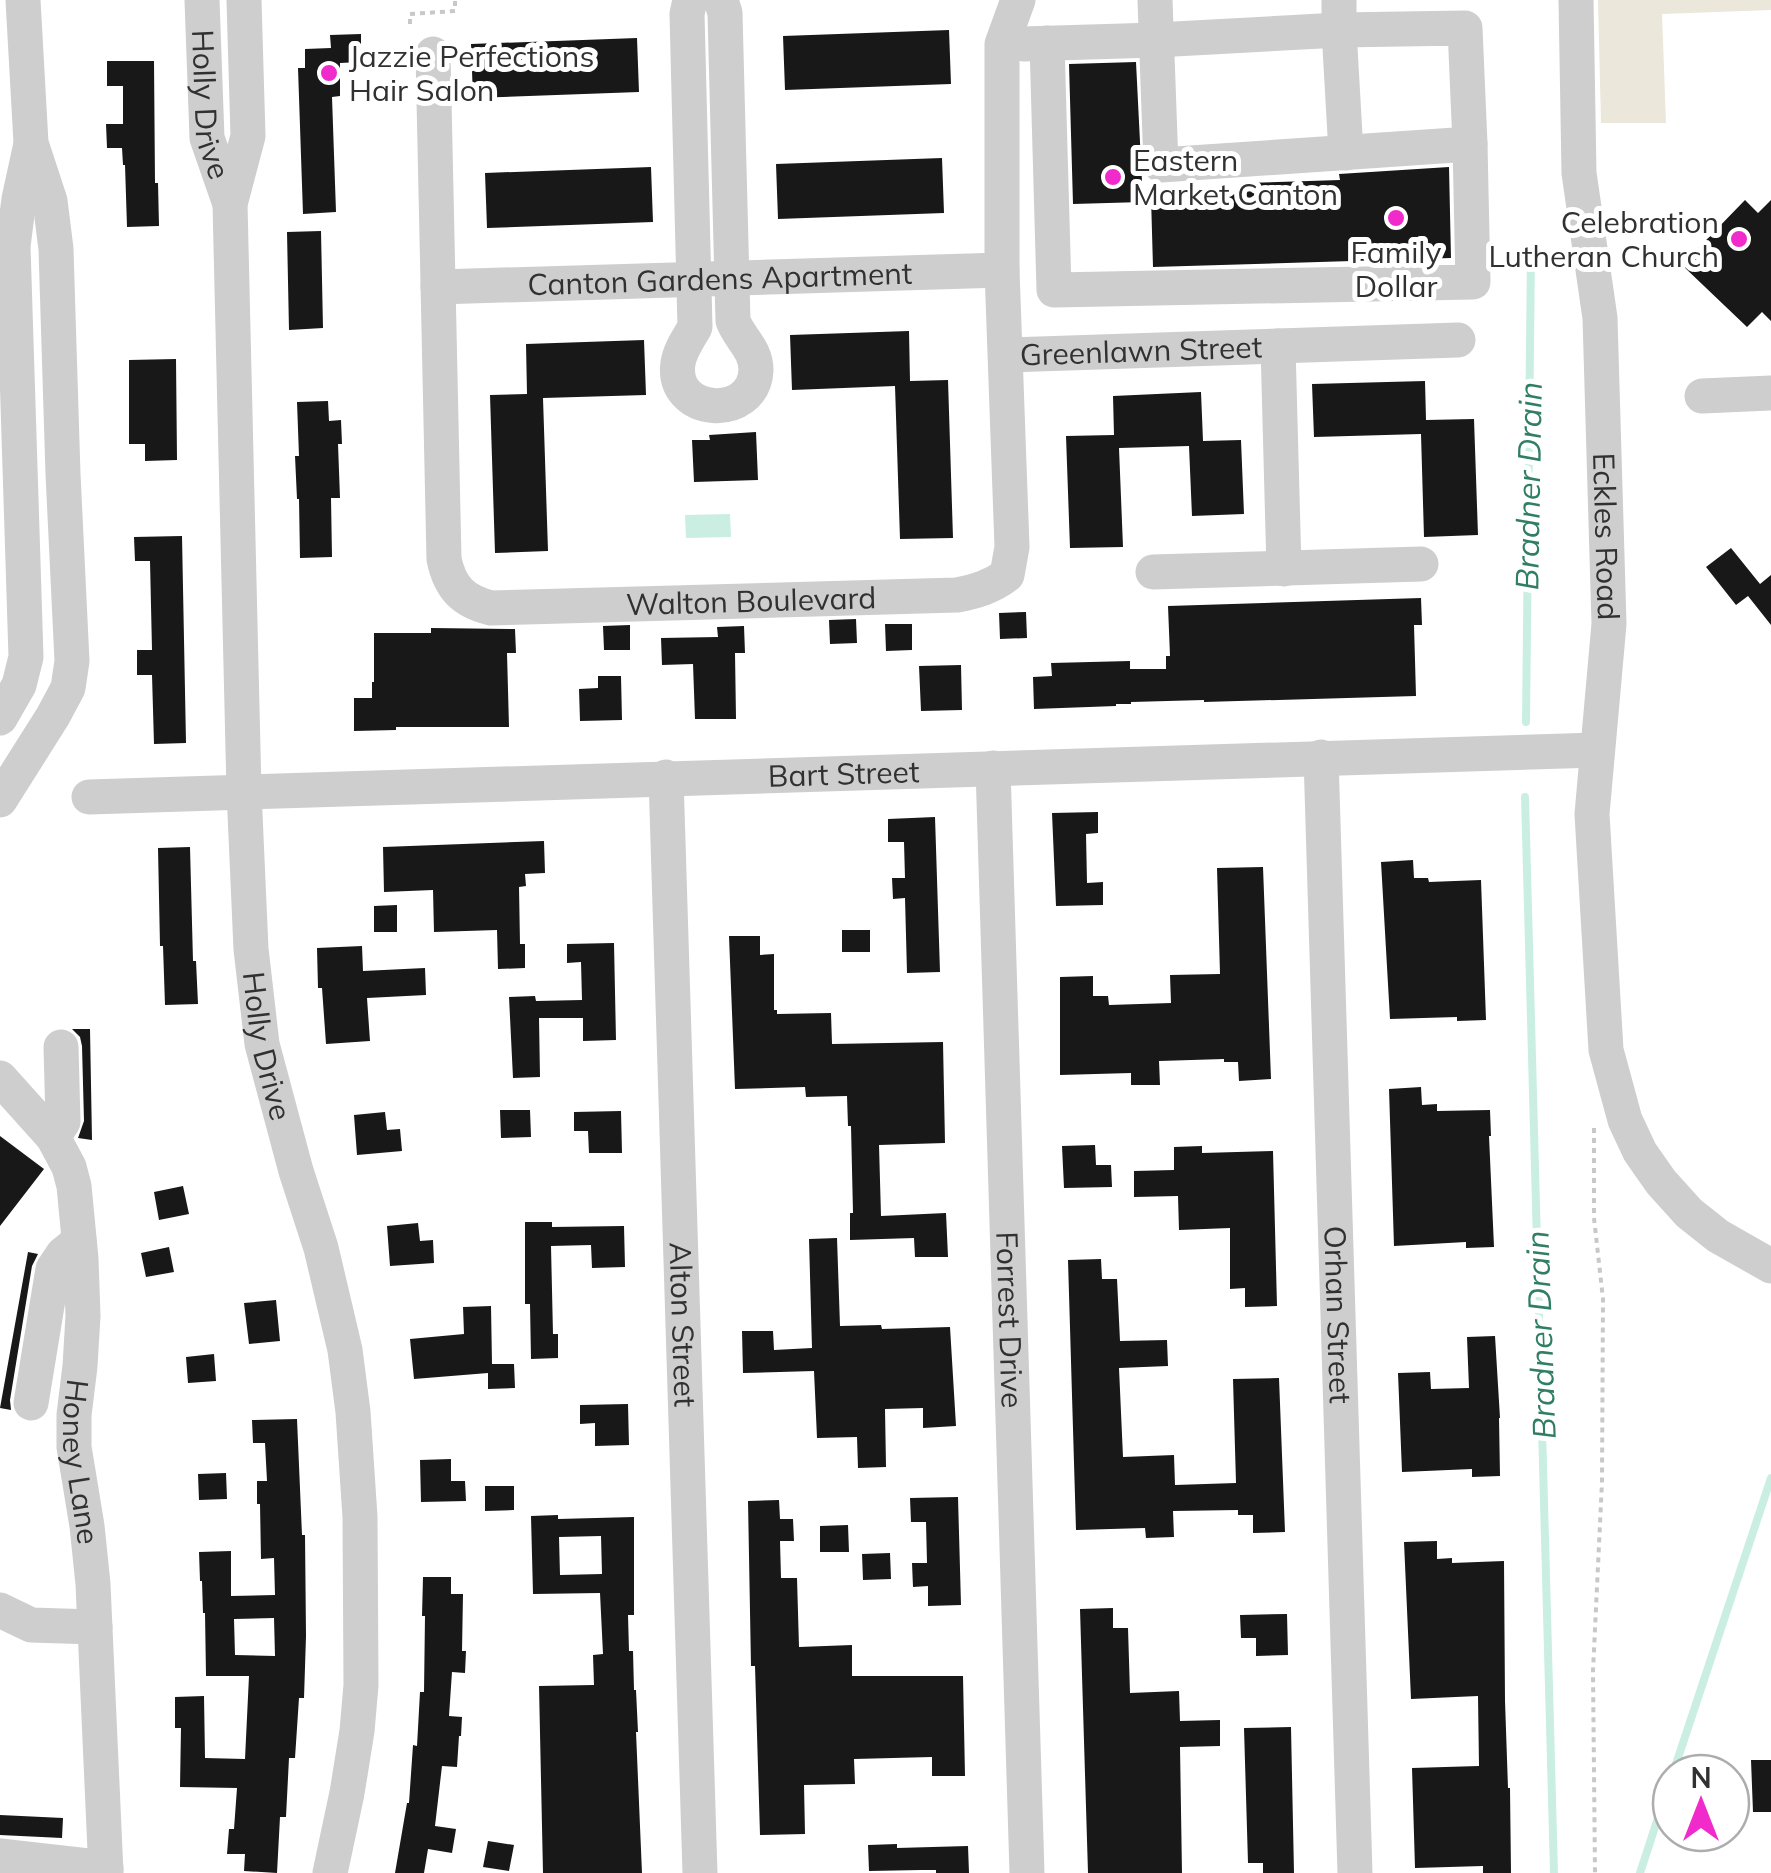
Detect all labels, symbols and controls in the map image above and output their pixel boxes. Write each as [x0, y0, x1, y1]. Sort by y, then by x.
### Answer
street label: Holly Drive [184, 29, 239, 184]
place label: Jazzie Perfections Hair Salon [349, 37, 594, 109]
marker: Jazzie Perfections Hair Salon [318, 62, 340, 84]
place label: Eastern Market Canton [1133, 141, 1338, 213]
marker: Eastern Market Canton [1102, 166, 1124, 188]
place label: Celebration Lutheran Church [1489, 203, 1719, 275]
marker: Family Dollar [1385, 207, 1407, 229]
marker: Celebration Lutheran Church [1728, 228, 1750, 250]
place label: Family Dollar [1351, 233, 1441, 305]
street label: Canton Gardens Apartment [527, 254, 913, 303]
street label: Greenlawn Street [1019, 328, 1263, 374]
water label: Bradner Drain [1506, 381, 1550, 591]
street label: Eckles Road [1585, 452, 1628, 621]
street label: Walton Boulevard [625, 578, 877, 623]
street label: Bart Street [767, 752, 920, 795]
street label: Holly Drive [235, 970, 301, 1124]
street label: Orhan Street [1316, 1225, 1360, 1404]
water label: Bradner Drain [1516, 1230, 1564, 1440]
street label: Forrest Drive [988, 1231, 1032, 1409]
street label: Alton Street [661, 1242, 705, 1408]
street label: Honey Lane [55, 1377, 108, 1546]
north arrow [1651, 1753, 1751, 1853]
text: N [1690, 1760, 1712, 1795]

